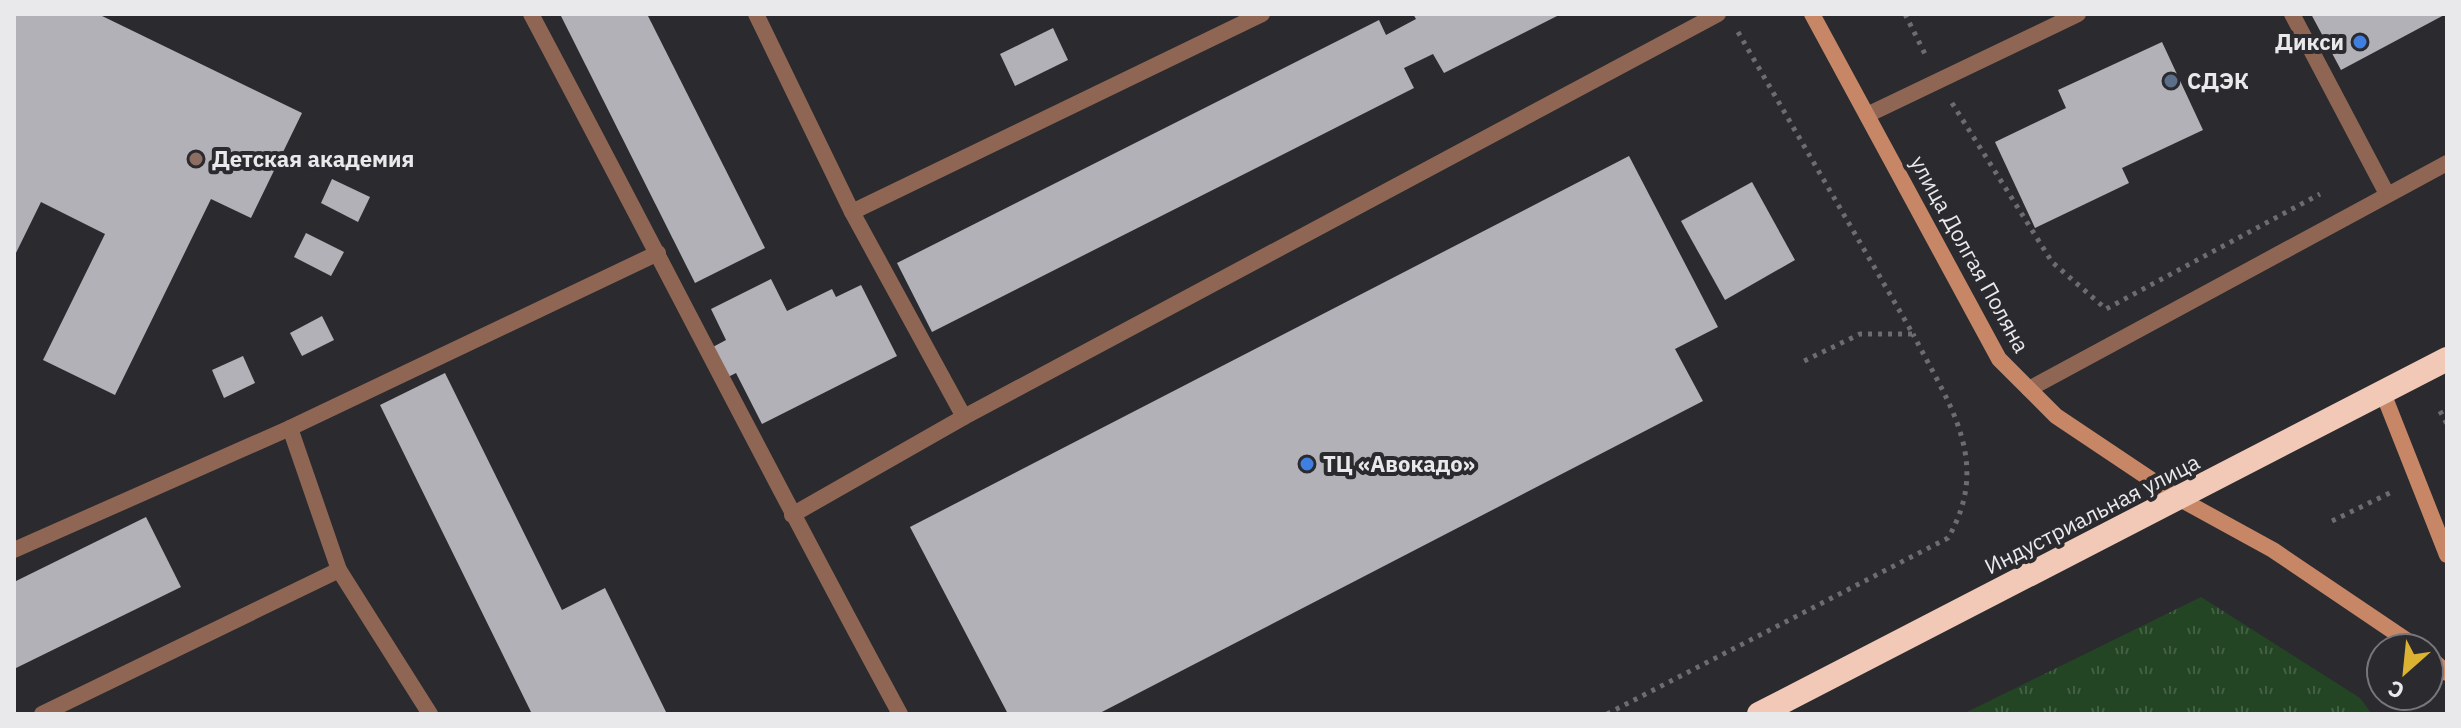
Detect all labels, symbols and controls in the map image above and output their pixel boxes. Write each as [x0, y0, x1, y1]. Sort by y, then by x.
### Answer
place label: Дикси [2275, 27, 2344, 56]
marker: Дикси [2351, 33, 2369, 51]
place label: СДЭК [2187, 66, 2249, 95]
marker: СДЭК [2162, 72, 2180, 90]
place label: Детская академия [212, 144, 414, 173]
marker: Детская академия [187, 150, 205, 168]
street label: улица Долгая Поляна [1904, 150, 2037, 358]
street label: Индустриальная улица [1979, 447, 2205, 580]
place label: ТЦ «Авокадо» [1323, 449, 1475, 478]
marker: ТЦ «Авокадо» [1298, 455, 1316, 473]
north arrow [2365, 632, 2445, 712]
text: С [2383, 674, 2409, 706]

